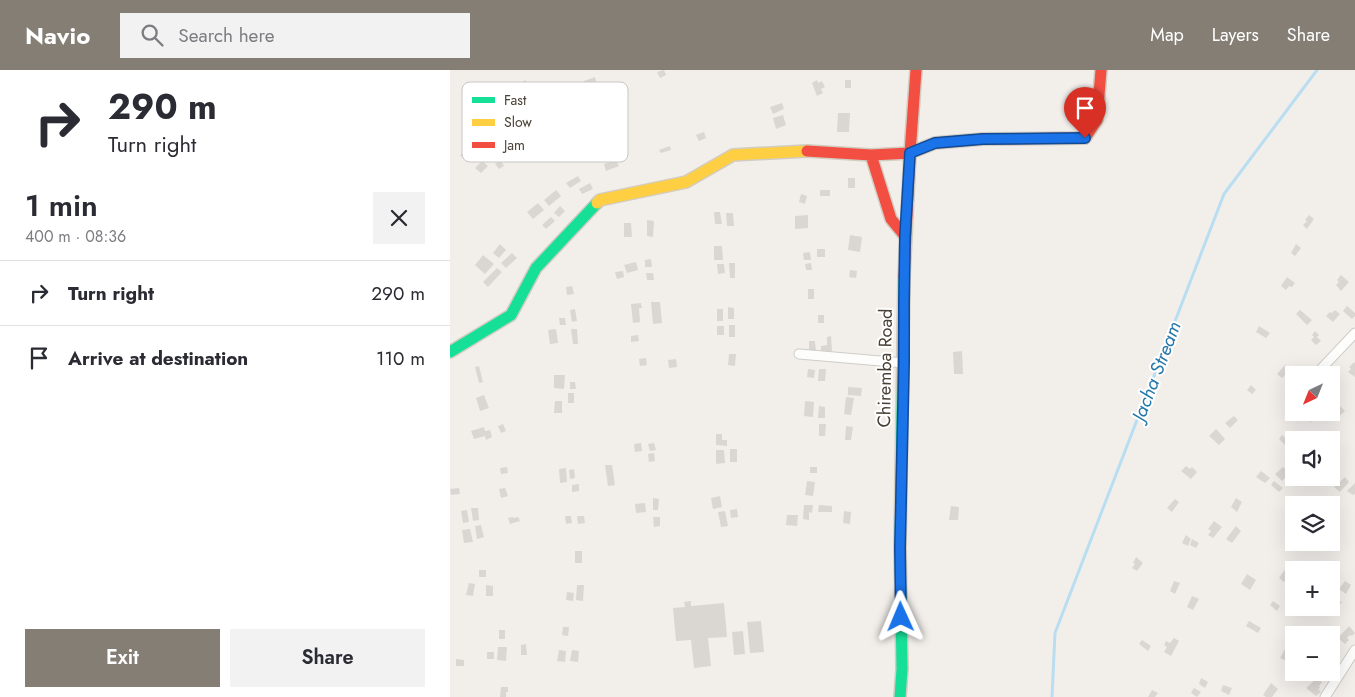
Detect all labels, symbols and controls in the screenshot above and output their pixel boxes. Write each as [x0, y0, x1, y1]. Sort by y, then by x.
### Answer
search box [120, 13, 470, 58]
text: Navio [25, 18, 90, 53]
icon: search [138, 21, 166, 49]
text: Search here [178, 22, 274, 49]
text: Map [1150, 22, 1184, 48]
text: Layers [1212, 22, 1259, 48]
text: Share [1287, 22, 1330, 48]
text: 290 m [108, 82, 217, 132]
legend [462, 82, 628, 162]
pin [1064, 87, 1106, 138]
icon: right [25, 90, 90, 155]
text: Fast [504, 90, 527, 110]
icon: arrive [1071, 94, 1099, 122]
text: Slow [504, 112, 532, 132]
text: Turn right [108, 128, 196, 160]
text: Jam [502, 135, 525, 155]
text: 1 min [25, 184, 98, 227]
button: close [373, 192, 425, 244]
text: 400 m · 08:36 [25, 225, 126, 248]
icon: right [25, 279, 53, 307]
text: Turn right [68, 280, 154, 307]
text: 290 m [371, 280, 425, 307]
street label: Chiremba Road [871, 308, 899, 428]
water label: Jacha Stream [1124, 318, 1188, 429]
icon: arrive [25, 344, 53, 372]
text: Arrive at destination [68, 345, 248, 372]
text: 110 m [376, 345, 425, 372]
north arrow [1285, 366, 1340, 421]
map controls [1285, 366, 1340, 681]
button: sound [1285, 431, 1340, 486]
button: layers [1285, 496, 1340, 551]
button: + [1285, 561, 1340, 616]
position arrow [874, 590, 926, 642]
button: − [1285, 626, 1340, 681]
button: Exit [25, 629, 220, 687]
button: Share [230, 629, 425, 687]

